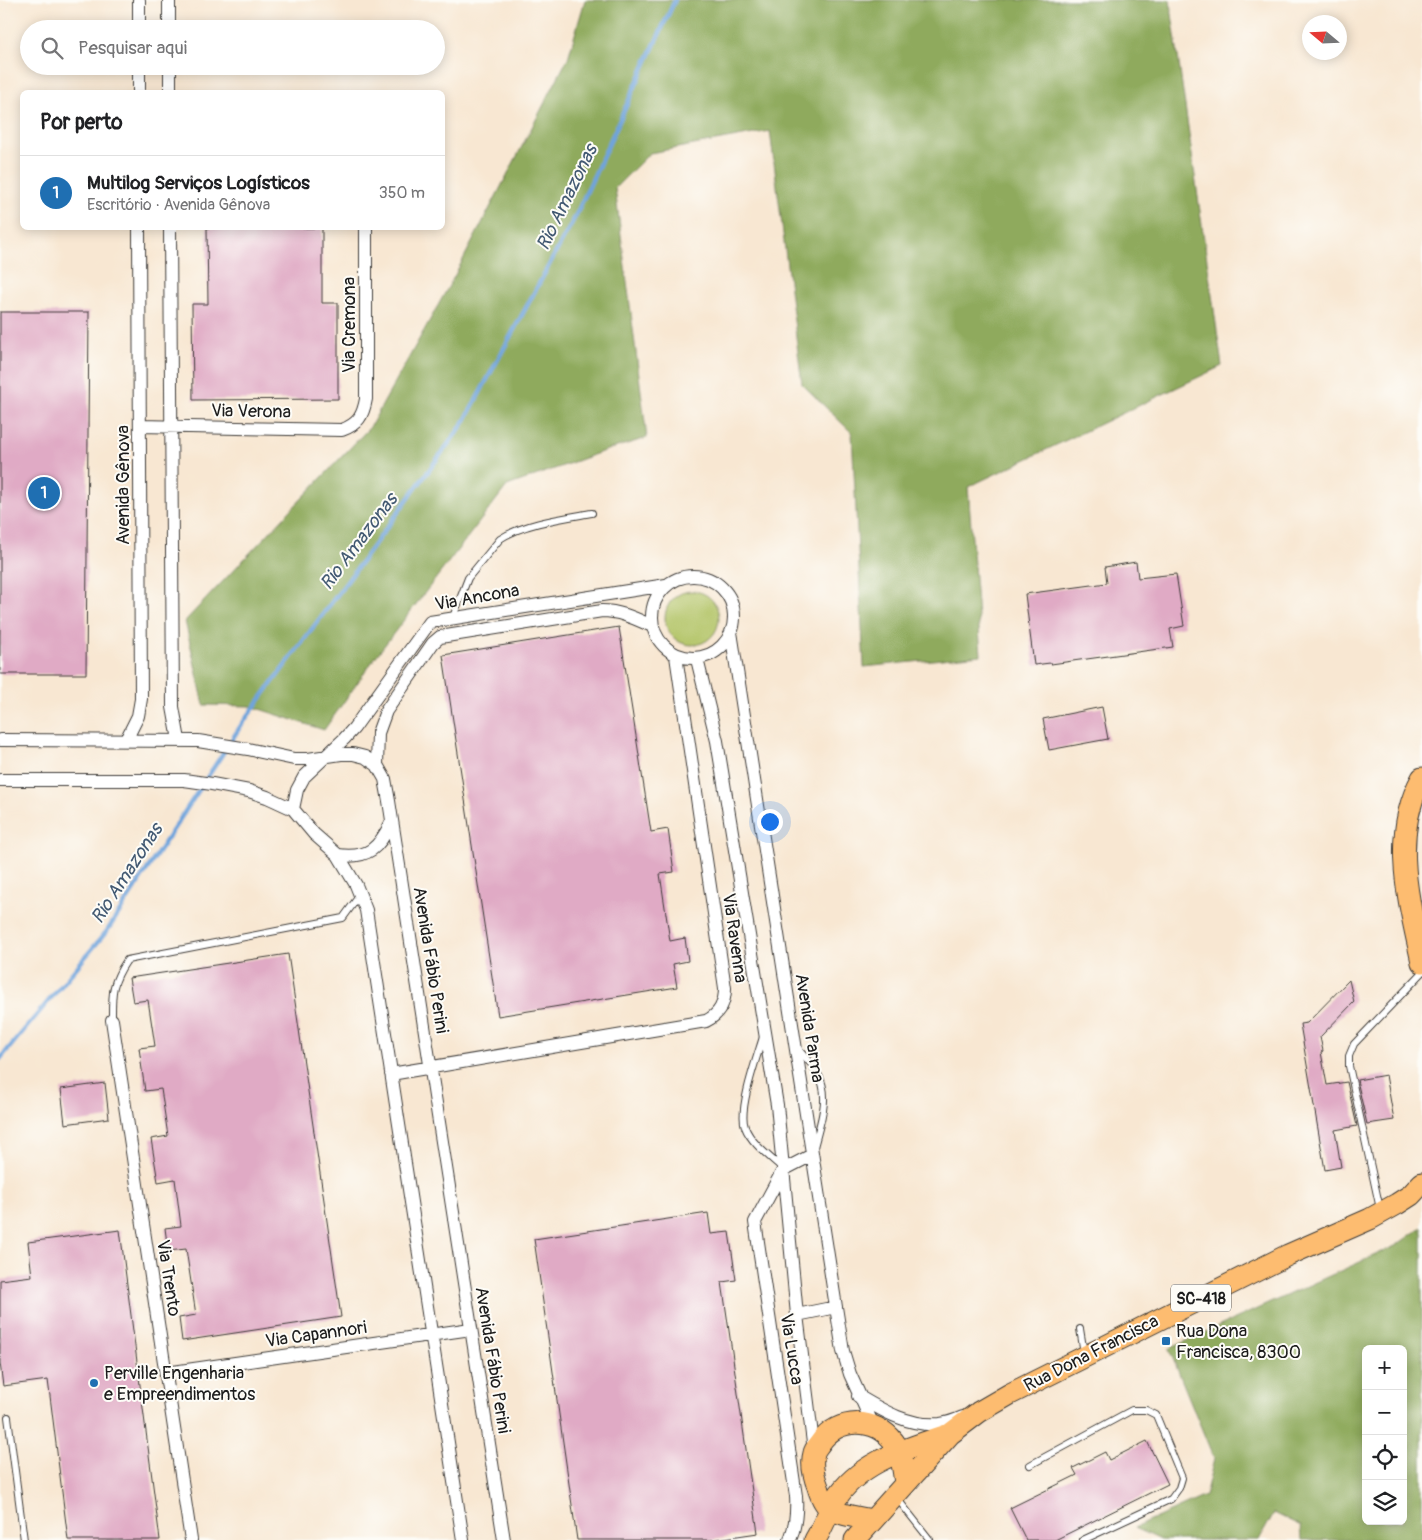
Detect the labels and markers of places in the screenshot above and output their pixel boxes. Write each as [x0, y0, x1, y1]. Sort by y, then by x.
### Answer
pin: 1 [28, 474, 60, 512]
place label: Rua Dona Francisca, 8300 [1176, 1320, 1301, 1364]
marker: Rua Dona Francisca, 8300 [1160, 1335, 1172, 1347]
place label: Perville Engenharia e Empreendimentos [104, 1362, 255, 1406]
marker: Perville Engenharia e Empreendimentos [88, 1377, 100, 1389]

